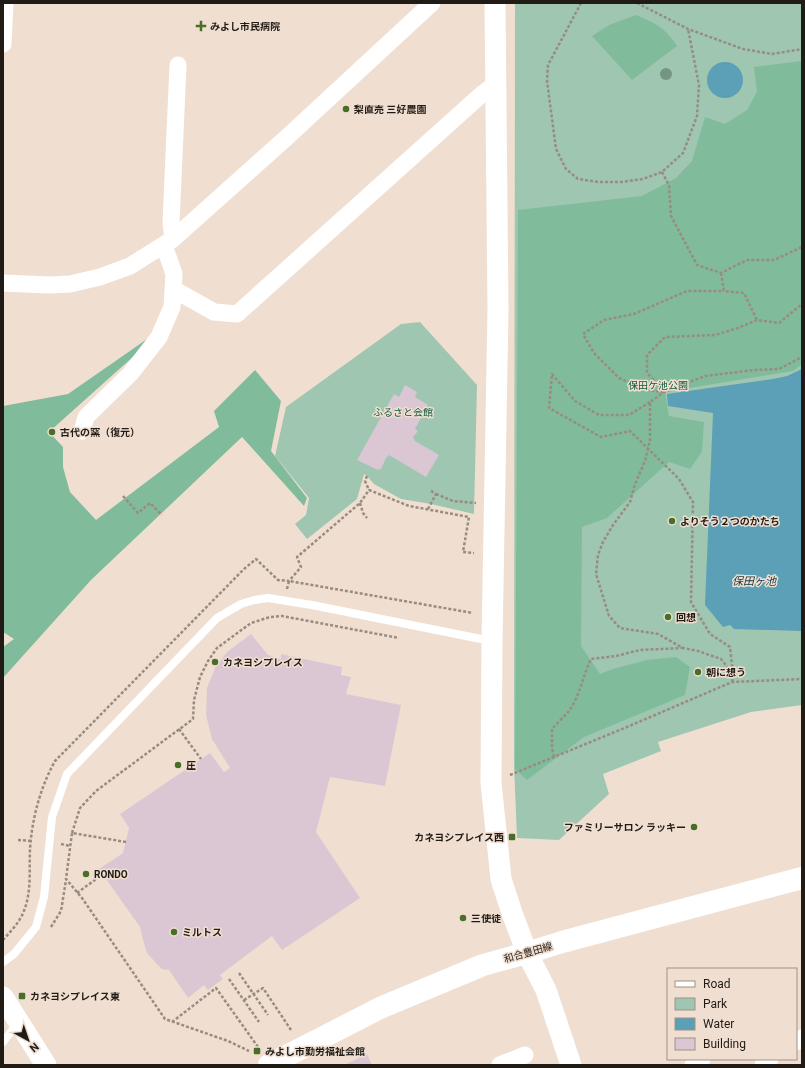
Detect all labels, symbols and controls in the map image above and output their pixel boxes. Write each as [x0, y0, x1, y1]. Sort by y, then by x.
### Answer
marker: みよし市民病院 [195, 20, 207, 32]
place label: みよし市民病院 [210, 21, 280, 32]
marker: 梨直売 三好農園 [341, 104, 351, 114]
place label: 梨直売 三好農園 [354, 104, 427, 115]
park label: 保田ケ池公園 [628, 380, 688, 391]
park label: ふるさと会館 [373, 407, 433, 418]
marker: 古代の窯（復元） [47, 427, 57, 437]
place label: 古代の窯（復元） [60, 427, 140, 438]
marker: よりそう２つのかたち [667, 516, 677, 526]
place label: よりそう２つのかたち [680, 516, 780, 527]
water label: 保田ヶ池 [732, 575, 777, 588]
marker: 回想 [663, 612, 673, 622]
place label: 回想 [676, 612, 696, 623]
marker: カネヨシプレイス [210, 657, 220, 667]
place label: カネヨシプレイス [223, 657, 303, 668]
marker: 朝に想う [693, 667, 703, 677]
place label: 朝に想う [706, 667, 746, 678]
marker: 圧 [173, 760, 183, 770]
place label: 圧 [186, 760, 196, 771]
place label: ファミリーサロン ラッキー [564, 822, 686, 833]
marker: ファミリーサロン ラッキー [689, 822, 699, 832]
place label: カネヨシプレイス西 [414, 832, 504, 843]
marker: カネヨシプレイス西 [507, 832, 517, 842]
marker: RONDO [81, 869, 91, 879]
place label: RONDO [94, 869, 128, 880]
marker: 三使徒 [458, 913, 468, 923]
place label: 三使徒 [471, 913, 501, 924]
marker: ミルトス [169, 927, 179, 937]
place label: ミルトス [182, 927, 222, 938]
street label: 和合豊田線 [503, 940, 554, 965]
legend [667, 968, 797, 1060]
text: Road [703, 977, 731, 991]
marker: カネヨシプレイス東 [17, 991, 27, 1001]
place label: カネヨシプレイス東 [30, 991, 121, 1002]
text: Park [703, 997, 728, 1011]
text: Water [703, 1017, 734, 1031]
north arrow [8, 1020, 48, 1060]
text: Building [703, 1037, 746, 1051]
text: N [27, 1040, 41, 1055]
marker: みよし市勤労福祉会館 [252, 1046, 262, 1056]
place label: みよし市勤労福祉会館 [265, 1046, 365, 1057]

